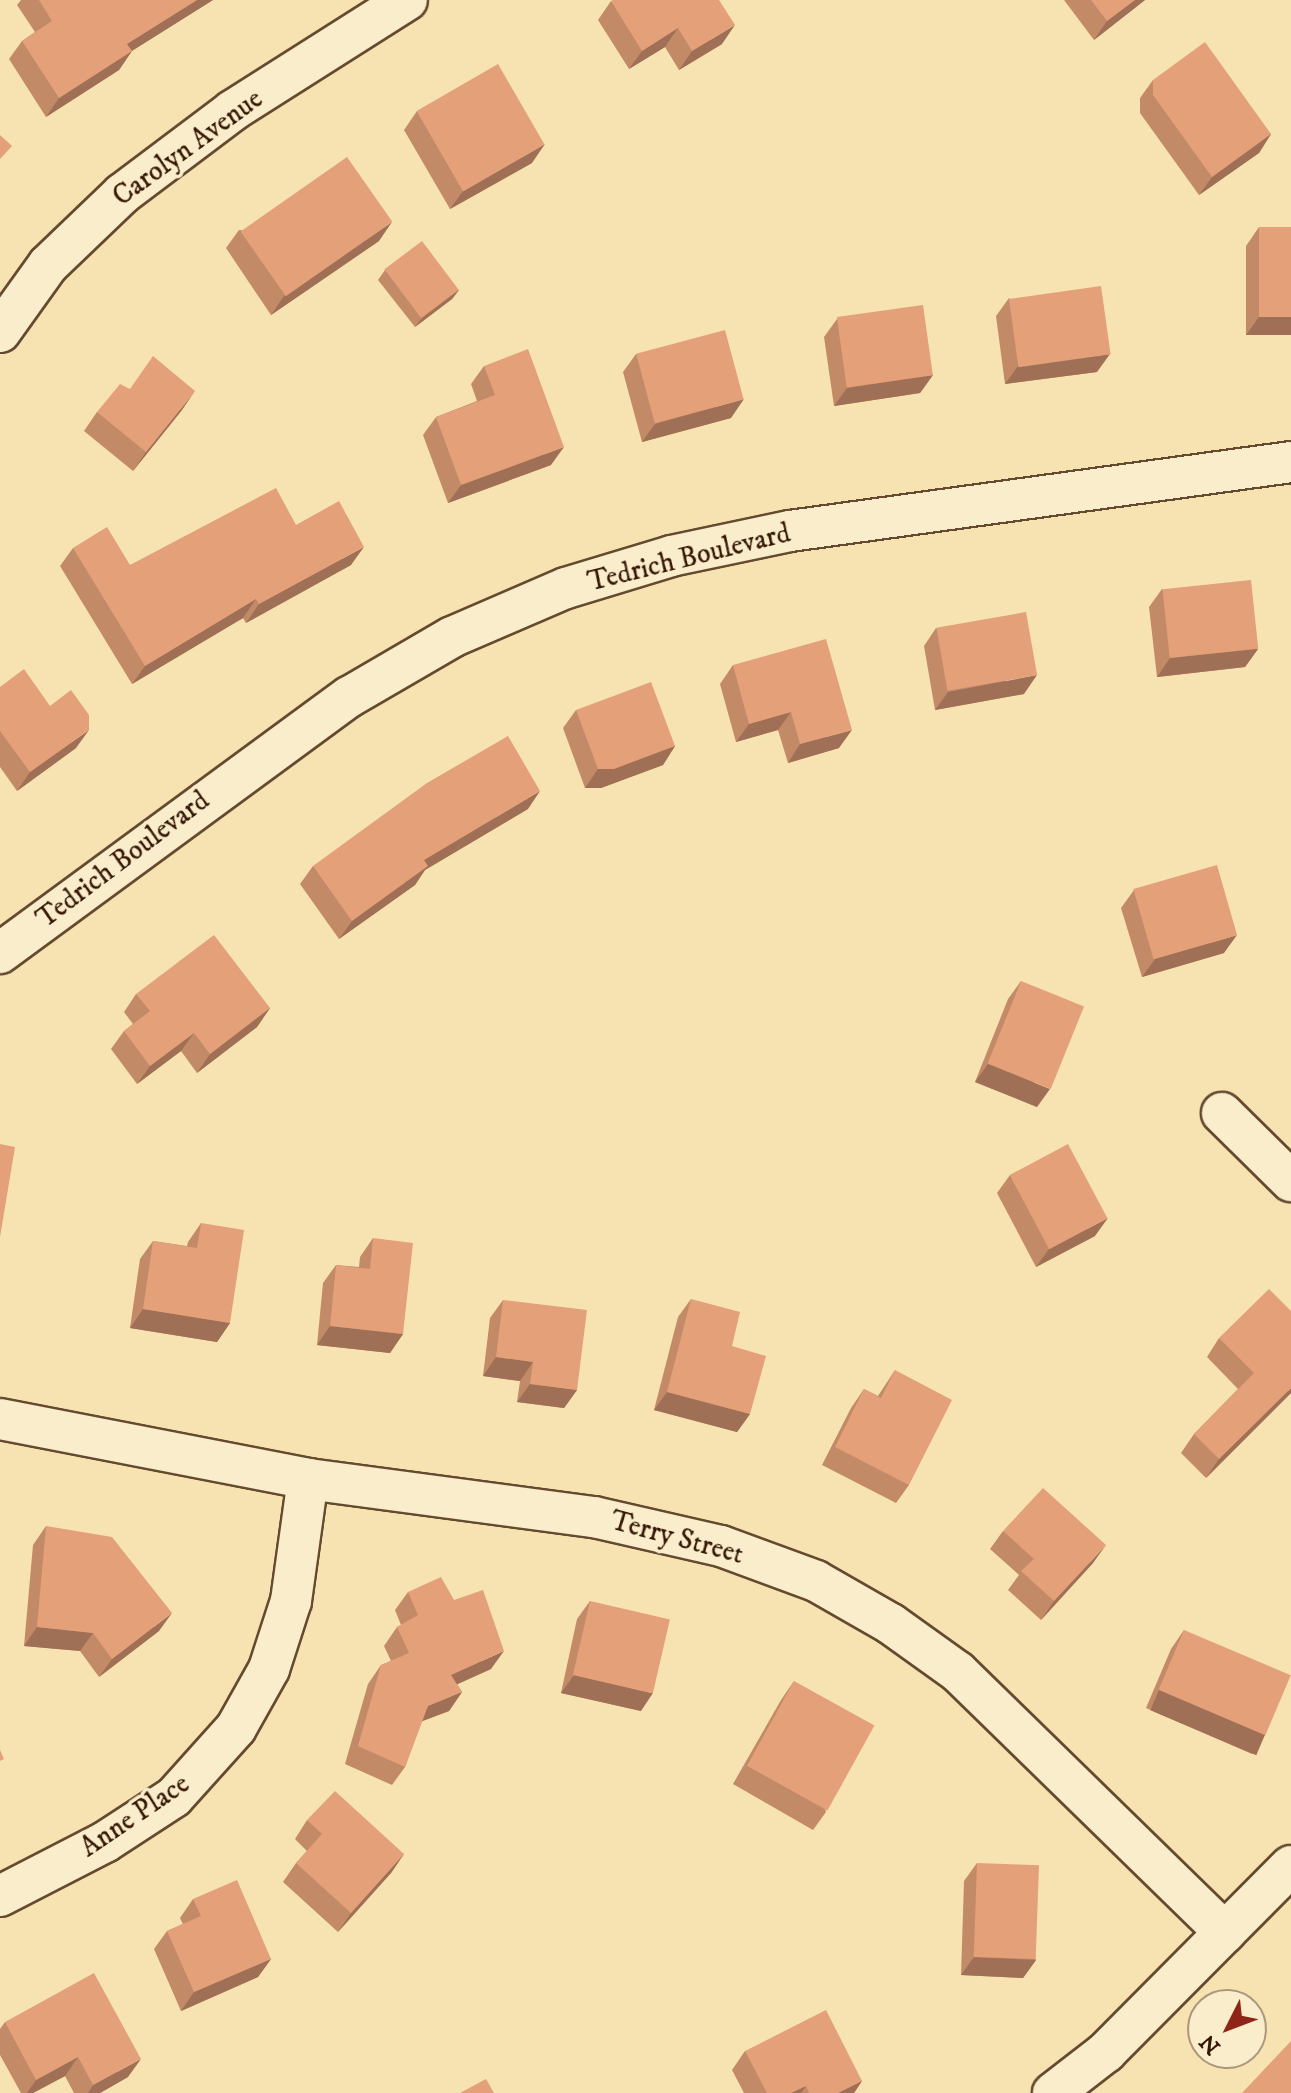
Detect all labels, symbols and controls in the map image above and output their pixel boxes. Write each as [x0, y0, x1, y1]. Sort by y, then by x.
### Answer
street label: Carolyn Avenue [106, 82, 270, 214]
street label: Tedrich Boulevard [584, 517, 794, 599]
street label: Tedrich Boulevard [30, 784, 216, 936]
street label: Terry Street [607, 1504, 747, 1572]
street label: Anne Place [74, 1767, 196, 1865]
north arrow [1187, 1989, 1267, 2069]
text: N [1194, 2028, 1226, 2060]

